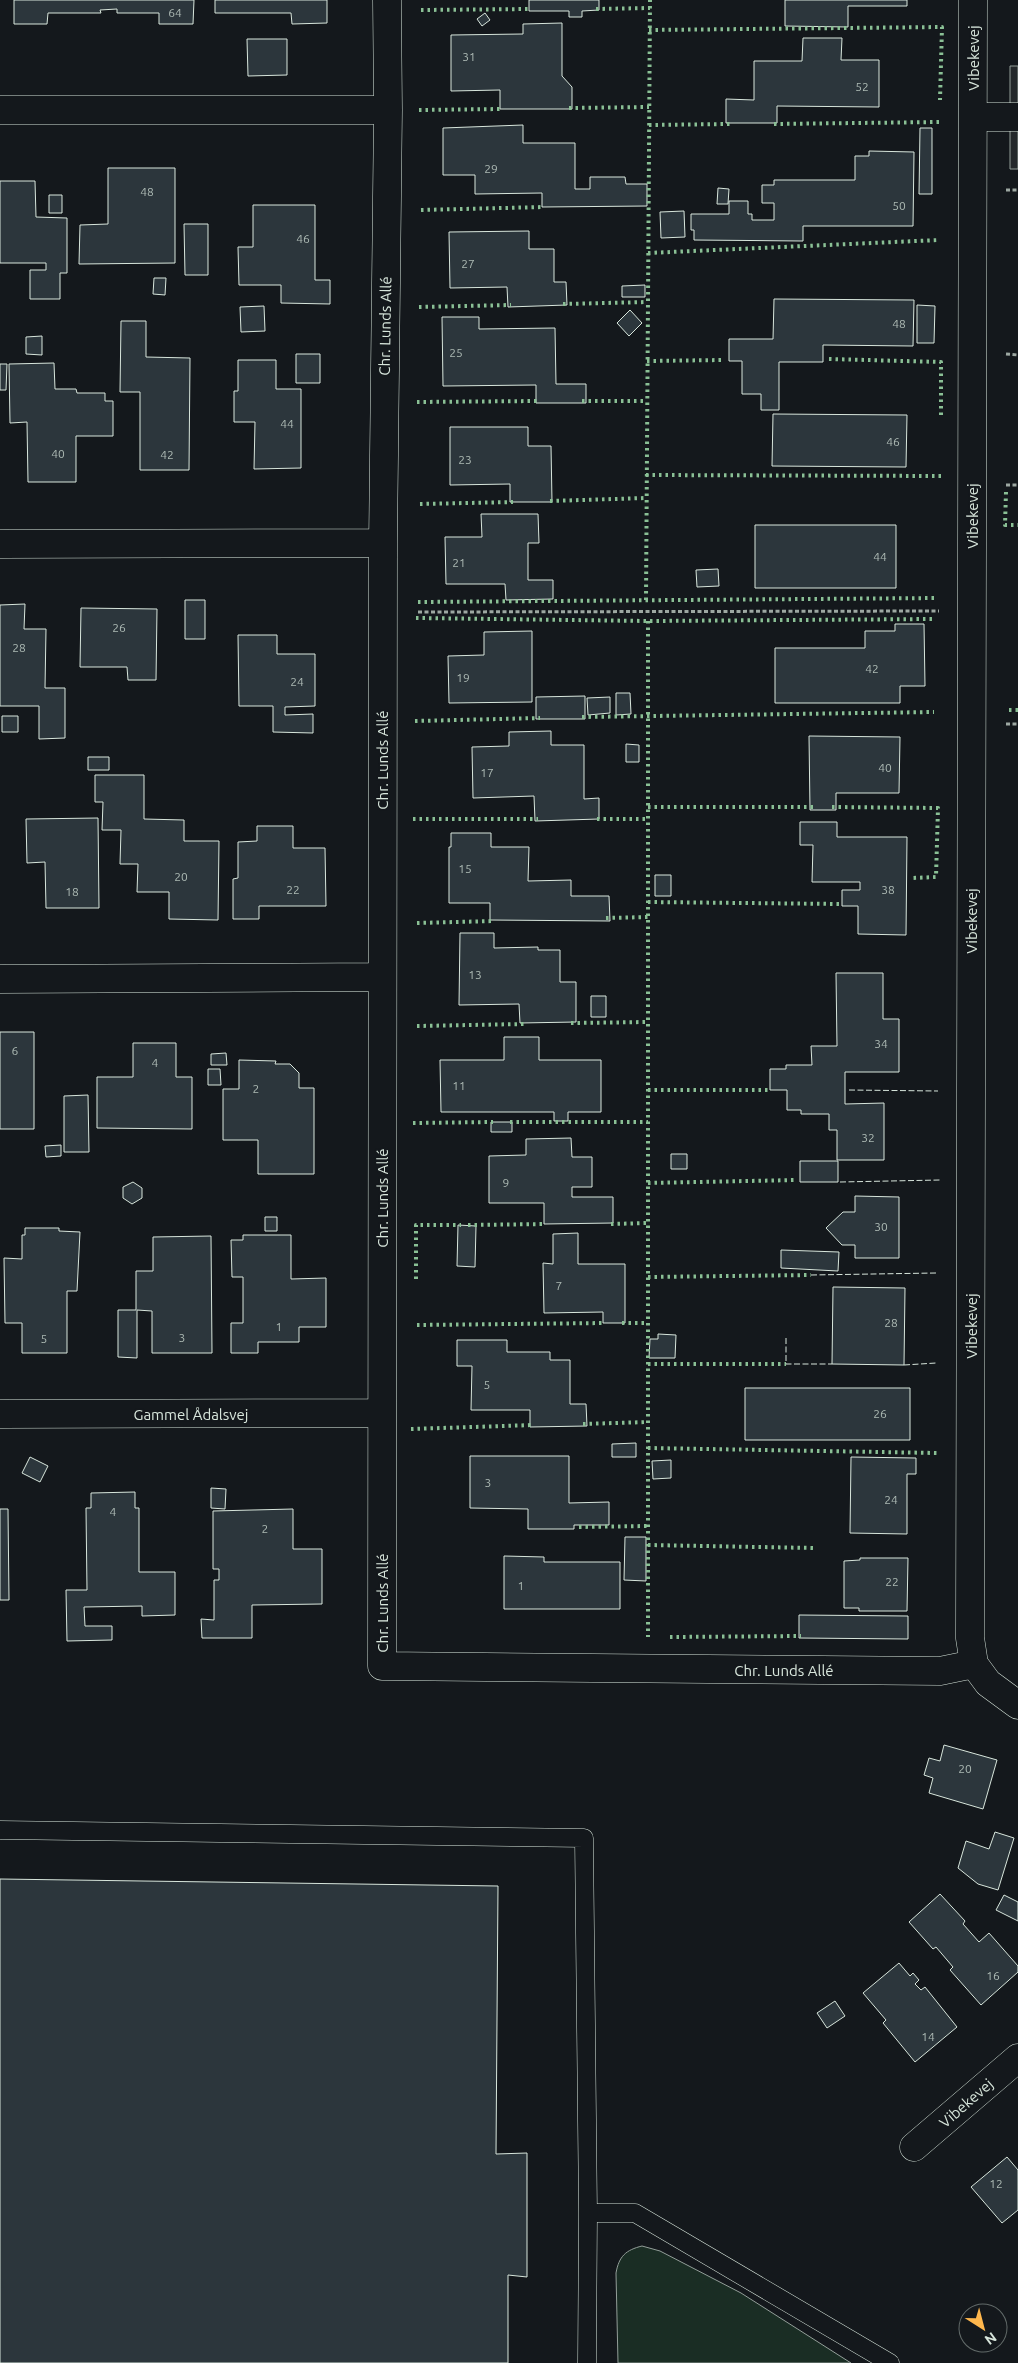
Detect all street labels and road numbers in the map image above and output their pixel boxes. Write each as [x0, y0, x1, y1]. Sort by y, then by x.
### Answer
street label: Vibekevej [965, 25, 982, 91]
street label: Chr. Lunds Allé [376, 276, 394, 376]
street label: Vibekevej [964, 483, 981, 549]
street label: Chr. Lunds Allé [374, 710, 391, 810]
street label: Vibekevej [963, 888, 980, 954]
street label: Chr. Lunds Allé [374, 1148, 391, 1248]
street label: Vibekevej [963, 1293, 980, 1359]
street label: Gammel Ådalsvej [133, 1406, 249, 1423]
street label: Chr. Lunds Allé [374, 1553, 391, 1653]
street label: Chr. Lunds Allé [734, 1662, 834, 1679]
street label: Vibekevej [936, 2075, 996, 2131]

